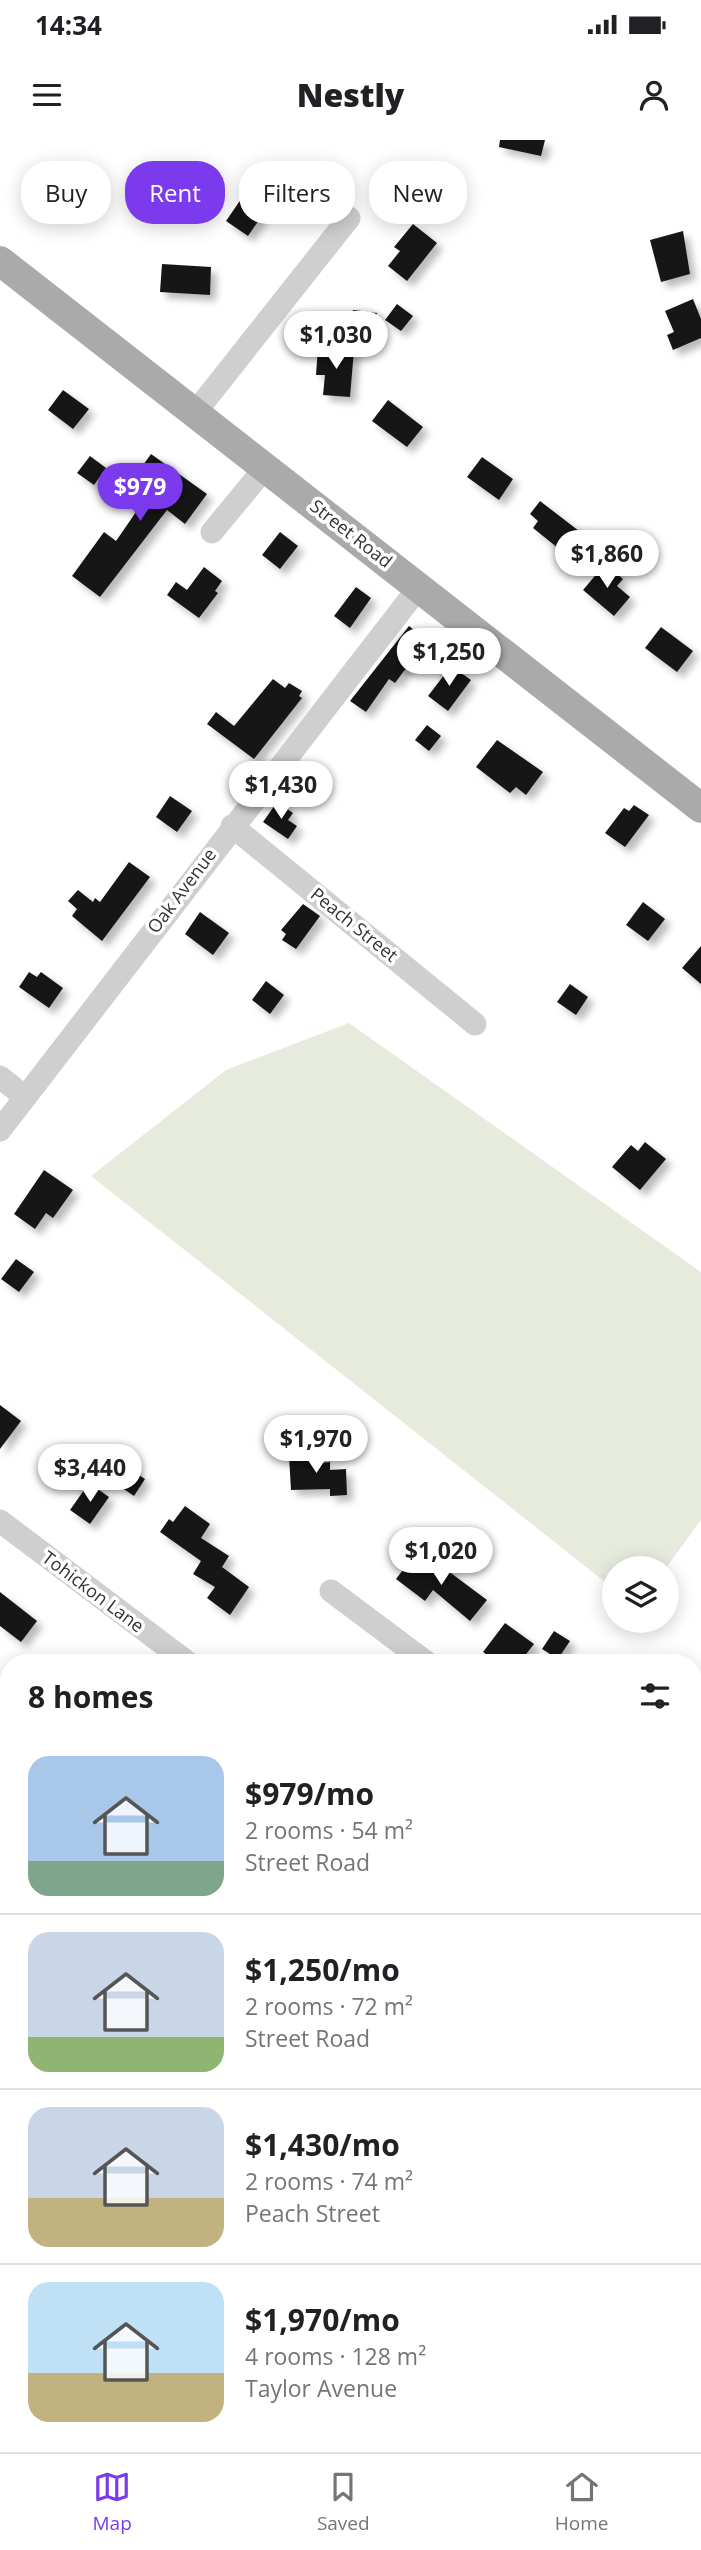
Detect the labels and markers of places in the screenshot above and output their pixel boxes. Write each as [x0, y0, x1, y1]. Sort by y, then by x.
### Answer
pin: $1,030 [279, 312, 393, 371]
pin: $979 [99, 464, 181, 523]
pin: $1,860 [550, 531, 664, 590]
pin: $1,250 [392, 629, 506, 688]
pin: $1,430 [224, 762, 338, 821]
pin: $1,970 [259, 1416, 373, 1475]
pin: $3,440 [33, 1444, 147, 1504]
pin: $1,020 [384, 1528, 498, 1587]

